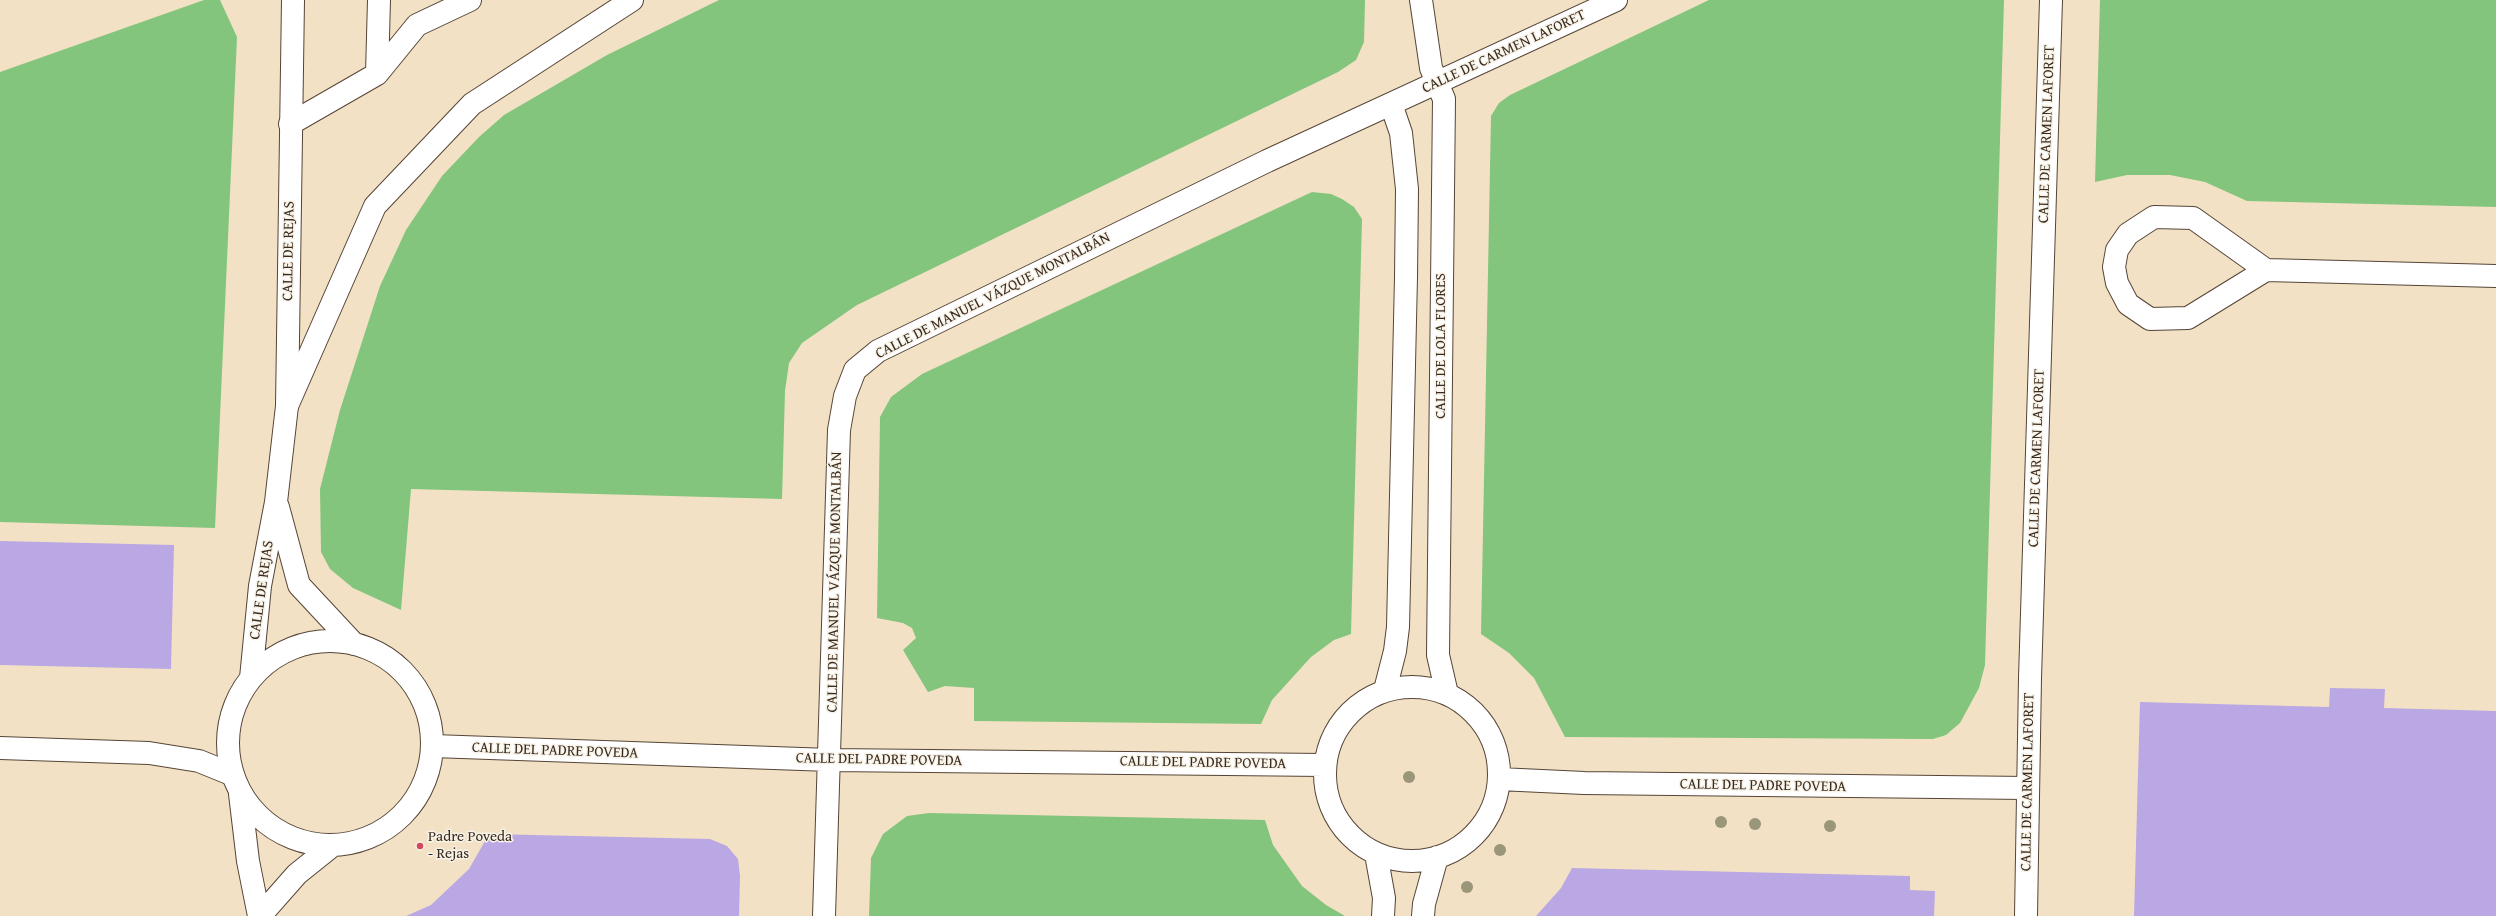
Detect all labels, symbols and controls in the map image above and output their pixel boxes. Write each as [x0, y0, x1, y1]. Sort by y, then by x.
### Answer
street label: CALLE DE CARMEN LAFORET [1419, 6, 1589, 98]
street label: CALLE DE CARMEN LAFORET [2035, 45, 2059, 223]
street label: CALLE DE REJAS [279, 201, 299, 301]
street label: CALLE DE MANUEL VÁZQUE MONTALBÁN [873, 229, 1113, 363]
street label: CALLE DE LOLA FLORES [1432, 273, 1450, 419]
street label: CALLE DE CARMEN LAFORET [2025, 369, 2049, 547]
street label: CALLE DE MANUEL VÁZQUE MONTALBÁN [824, 451, 846, 713]
street label: CALLE DE REJAS [246, 539, 278, 641]
street label: CALLE DE CARMEN LAFORET [2017, 693, 2039, 871]
street label: CALLE DEL PADRE POVEDA [471, 739, 639, 763]
street label: CALLE DEL PADRE POVEDA [796, 750, 962, 770]
street label: CALLE DEL PADRE POVEDA [1120, 753, 1286, 773]
street label: CALLE DEL PADRE POVEDA [1680, 776, 1846, 796]
place label: Padre Poveda - Rejas [428, 828, 512, 863]
marker: Padre Poveda - Rejas [415, 841, 425, 851]

